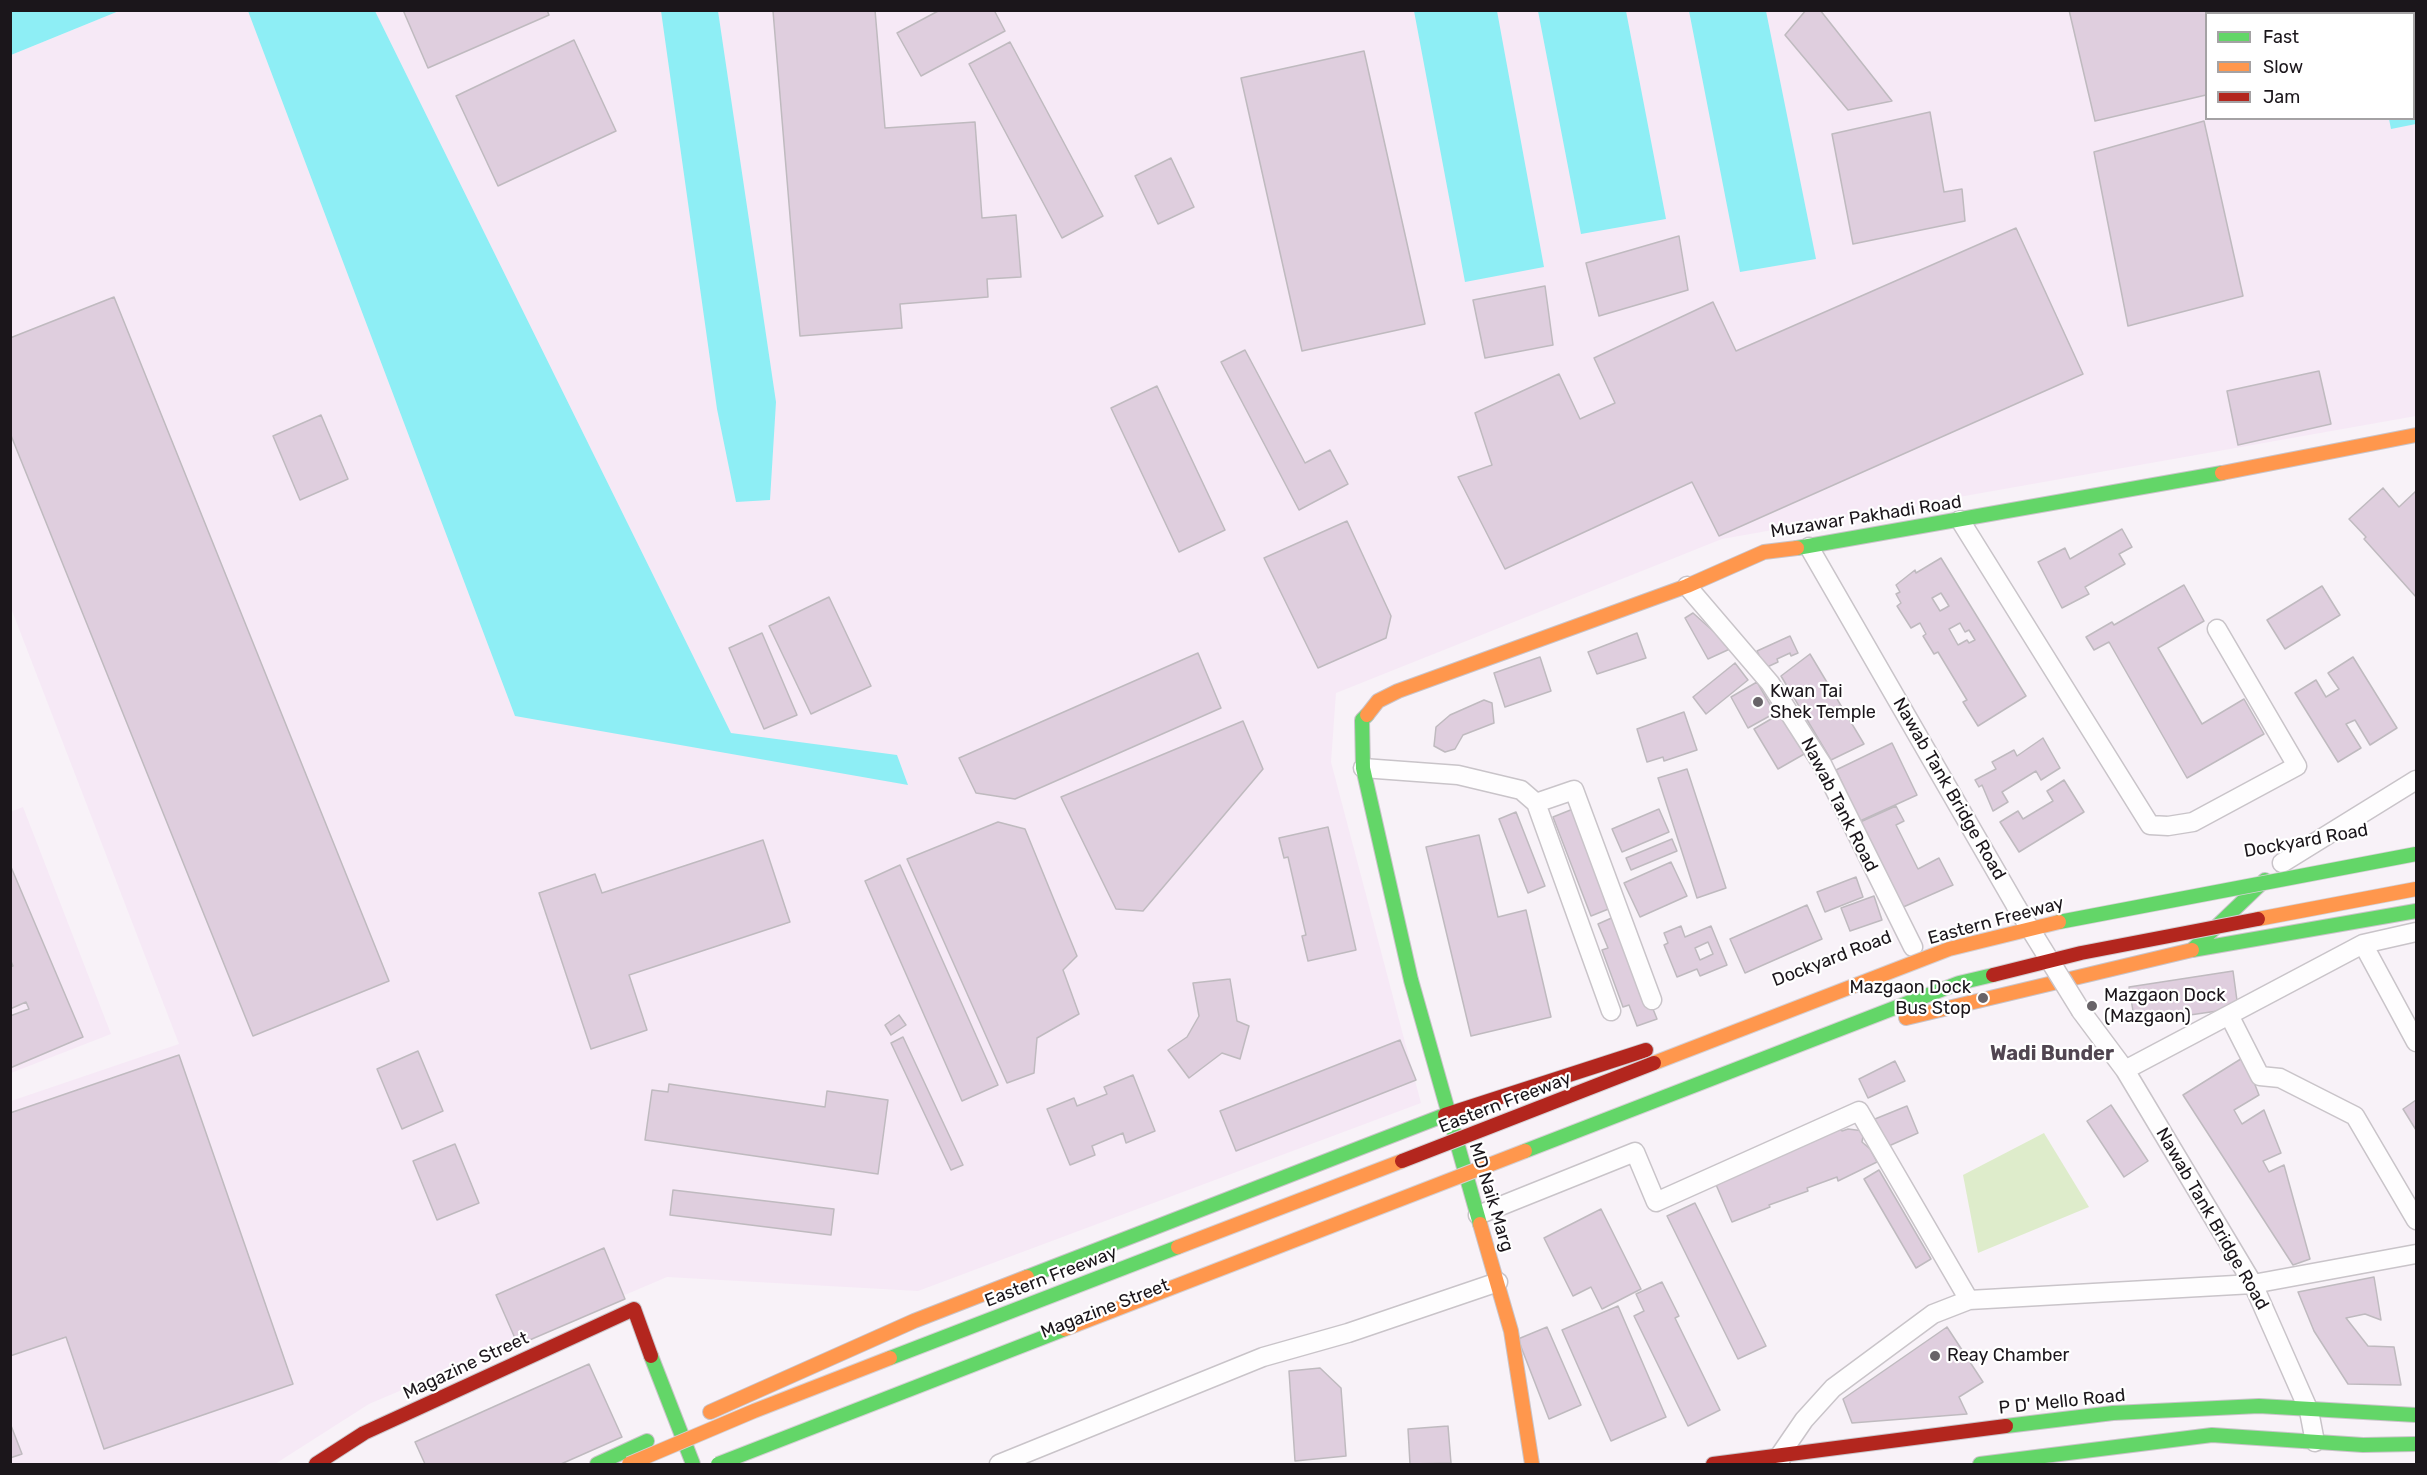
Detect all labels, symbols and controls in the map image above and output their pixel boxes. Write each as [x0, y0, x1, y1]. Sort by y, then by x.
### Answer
legend [2205, 12, 2415, 120]
text: Fast [2263, 26, 2299, 48]
text: Slow [2263, 56, 2303, 78]
text: Jam [2263, 86, 2300, 108]
street label: Muzawar Pakhadi Road [1769, 491, 1963, 543]
place label: Kwan Tai Shek Temple [1770, 681, 1876, 724]
street label: Nawab Tank Bridge Road [1888, 694, 2010, 884]
marker: Kwan Tai Shek Temple [1751, 695, 1765, 709]
street label: Nawab Tank Road [1796, 734, 1882, 876]
street label: Dockyard Road [2242, 819, 2370, 863]
street label: Eastern Freeway [1926, 892, 2066, 950]
street label: Dockyard Road [1769, 926, 1895, 992]
place label: Mazgaon Dock Bus Stop [1849, 977, 1971, 1020]
place label: Mazgaon Dock (Mazgaon) [2104, 985, 2226, 1028]
marker: Mazgaon Dock Bus Stop [1976, 991, 1990, 1005]
marker: Mazgaon Dock (Mazgaon) [2085, 999, 2099, 1013]
district label: Wadi Bunder [1990, 1042, 2114, 1066]
street label: Eastern Freeway [1436, 1068, 1574, 1138]
street label: Nawab Tank Bridge Road [2151, 1124, 2273, 1314]
street label: MD Naik Marg [1464, 1140, 1518, 1254]
street label: Eastern Freeway [982, 1242, 1120, 1312]
street label: Magazine Street [1038, 1275, 1172, 1343]
street label: Magazine Street [400, 1328, 532, 1404]
place label: Reay Chamber [1947, 1345, 2069, 1367]
marker: Reay Chamber [1928, 1349, 1942, 1363]
street label: P D' Mello Road [1998, 1385, 2126, 1419]

